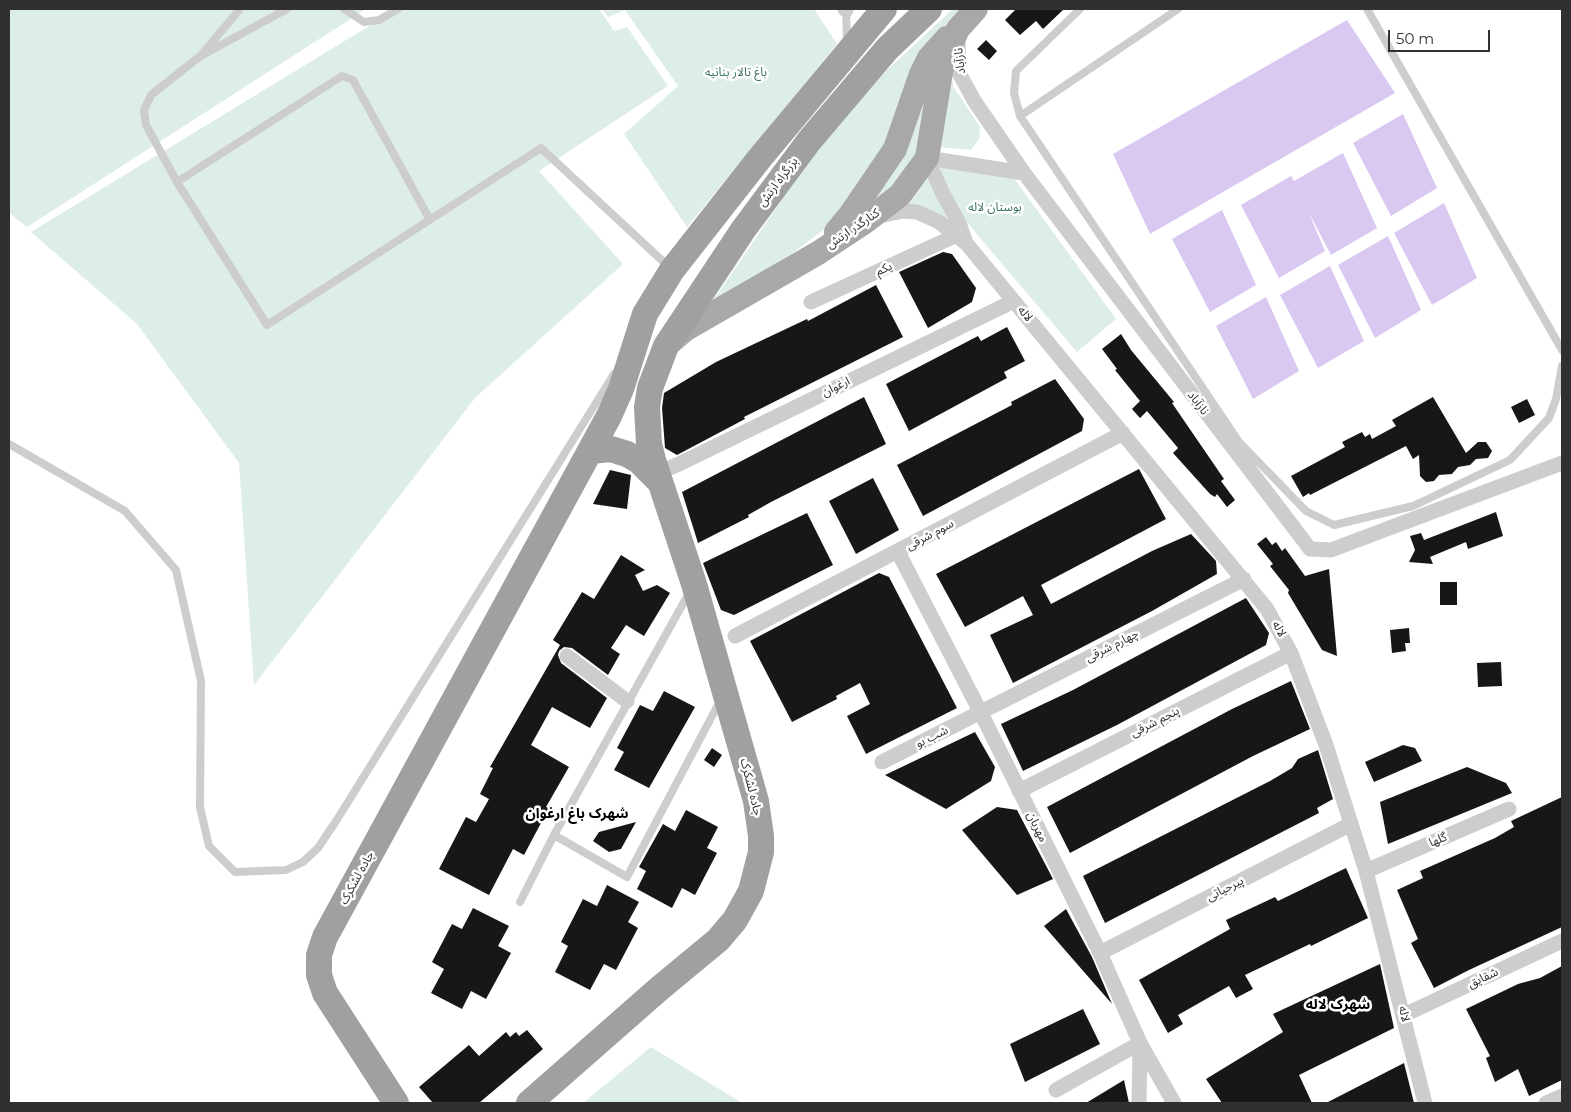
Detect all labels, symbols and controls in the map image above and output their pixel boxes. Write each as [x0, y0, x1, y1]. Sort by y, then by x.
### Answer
scale bar [1391, 20, 1494, 52]
text: 50 m [1396, 29, 1434, 48]
street label: نازآباد [951, 47, 969, 75]
park label: باغ تالار بنانیه [705, 65, 767, 79]
street label: بزرگراه ارتش [755, 155, 801, 209]
park label: بوستان لاله [968, 200, 1022, 214]
street label: کنارگذر ارتش [824, 206, 882, 252]
street label: یکم [874, 259, 894, 279]
street label: لاله [1014, 303, 1036, 325]
street label: ارغوان [819, 374, 853, 400]
street label: نازآباد [1184, 388, 1212, 418]
street label: سوم شرقی [904, 516, 956, 554]
street label: لاله [1269, 619, 1289, 639]
street label: چهارم شرقی [1083, 627, 1141, 665]
street label: پنجم شرقی [1128, 704, 1182, 740]
street label: شب بو [913, 723, 951, 751]
street label: جاده لشکرک [737, 757, 765, 817]
district label: شهرک باغ ارغوان [525, 806, 629, 822]
street label: مهربان [1024, 810, 1050, 844]
street label: گلها [1427, 830, 1449, 850]
street label: جاده لشکرک [337, 849, 377, 907]
street label: پیرحیاتی [1204, 874, 1246, 904]
street label: شقایق [1465, 965, 1501, 991]
district label: شهرک لاله [1306, 997, 1370, 1013]
street label: لاله [1395, 1005, 1413, 1023]

